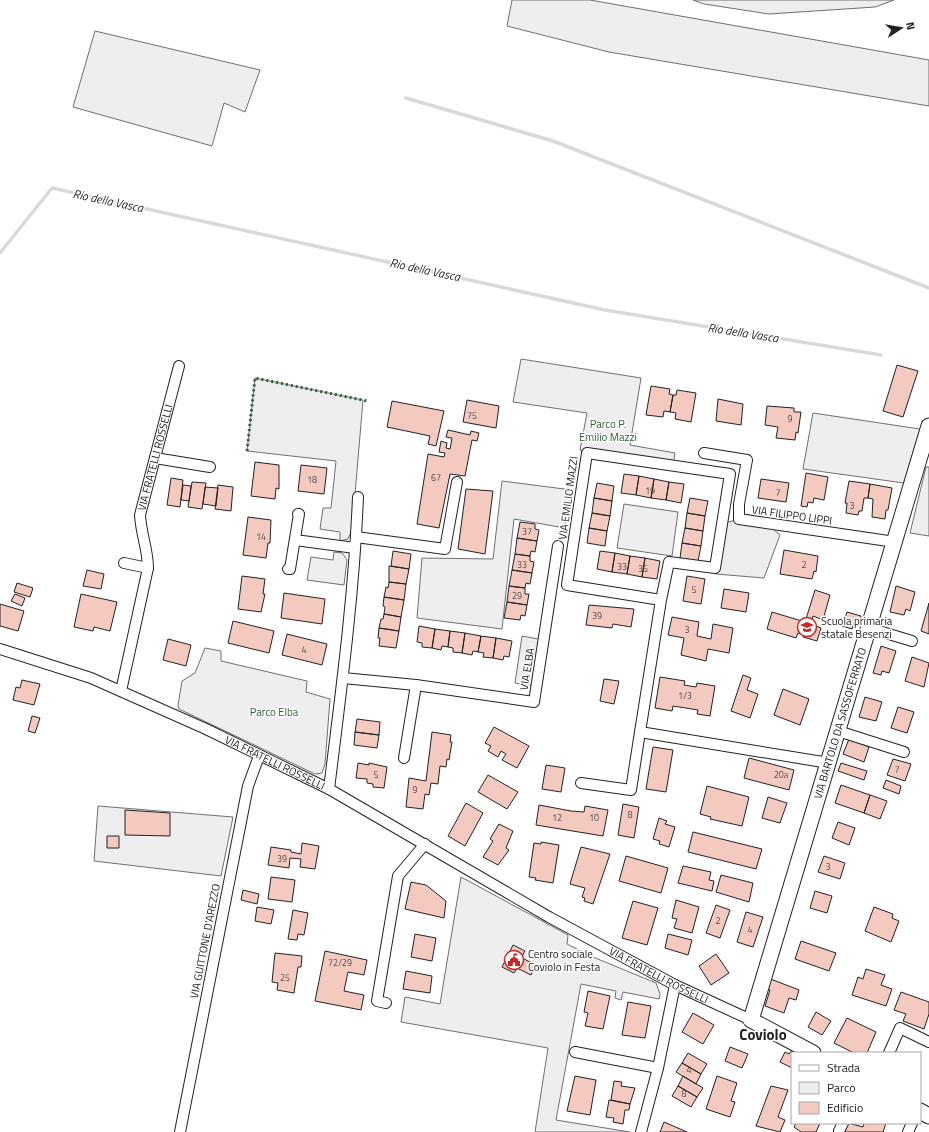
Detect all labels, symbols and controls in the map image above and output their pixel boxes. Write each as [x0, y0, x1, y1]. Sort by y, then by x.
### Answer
north arrow [881, 8, 921, 48]
text: N [902, 21, 919, 31]
water label: Rio della Vasca [71, 184, 146, 217]
water label: Rio della Vasca [388, 253, 463, 286]
water label: Rio della Vasca [706, 318, 781, 348]
street label: VIA FRATELLI ROSSELLI [133, 402, 177, 513]
house number: 75 [467, 409, 477, 422]
house number: 9 [787, 412, 793, 425]
park label: Parco P. Emilio Mazzi [579, 416, 637, 445]
street label: VIA EMILIO MAZZI [554, 455, 582, 541]
house number: 67 [431, 471, 441, 484]
house number: 18 [307, 473, 317, 486]
house number: 19 [645, 484, 655, 497]
house number: 7 [775, 486, 781, 499]
house number: 3 [849, 499, 855, 512]
street label: VIA FILIPPO LIPPI [751, 501, 833, 529]
house number: 37 [522, 525, 532, 538]
house number: 14 [256, 530, 266, 543]
house number: 33 [517, 558, 527, 571]
house number: 2 [801, 558, 807, 571]
house number: 33 [617, 560, 627, 573]
house number: 35 [638, 562, 648, 575]
house number: 5 [691, 583, 697, 596]
house number: 29 [512, 589, 522, 602]
house number: 39 [592, 609, 602, 622]
place label: Scuola primaria statale Besenzi [821, 613, 893, 642]
school or university icon: Scuola primaria statale Besenzi [796, 616, 818, 638]
house number: 3 [684, 623, 690, 636]
house number: 4 [301, 643, 307, 656]
street label: VIA ELBA [516, 646, 538, 691]
street label: VIA BARTOLO DA SASSOFERRATO [810, 646, 870, 801]
house number: 1/3 [678, 689, 692, 702]
park label: Parco Elba [250, 704, 299, 720]
street label: VIA FRATELLI ROSSELLI [222, 731, 328, 794]
house number: 7 [894, 763, 900, 776]
house number: 5 [373, 768, 379, 781]
house number: 20a [774, 768, 789, 781]
house number: 9 [412, 783, 418, 796]
house number: 8 [627, 808, 633, 821]
house number: 12 [552, 811, 562, 824]
house number: 10 [589, 811, 599, 824]
house number: 39 [277, 852, 287, 865]
house number: 3 [825, 860, 831, 873]
street label: VIA GUITTONE D'AREZZO [186, 882, 224, 1000]
house number: 2 [715, 914, 721, 927]
house number: 4 [747, 923, 753, 936]
street label: VIA FRATELLI ROSSELLI [606, 943, 711, 1007]
place label: Centro sociale Coviolo in Festa [528, 946, 601, 975]
public building icon: Centro sociale Coviolo in Festa [503, 949, 525, 971]
house number: 72/29 [328, 956, 352, 969]
house number: 25 [280, 971, 290, 984]
district label: Coviolo [739, 1023, 787, 1046]
legend [791, 1052, 921, 1124]
text: Strada [827, 1058, 860, 1077]
house number: 4 [686, 1063, 692, 1076]
text: Parco [827, 1078, 856, 1097]
house number: 8 [681, 1087, 687, 1100]
text: Edificio [827, 1098, 863, 1117]

